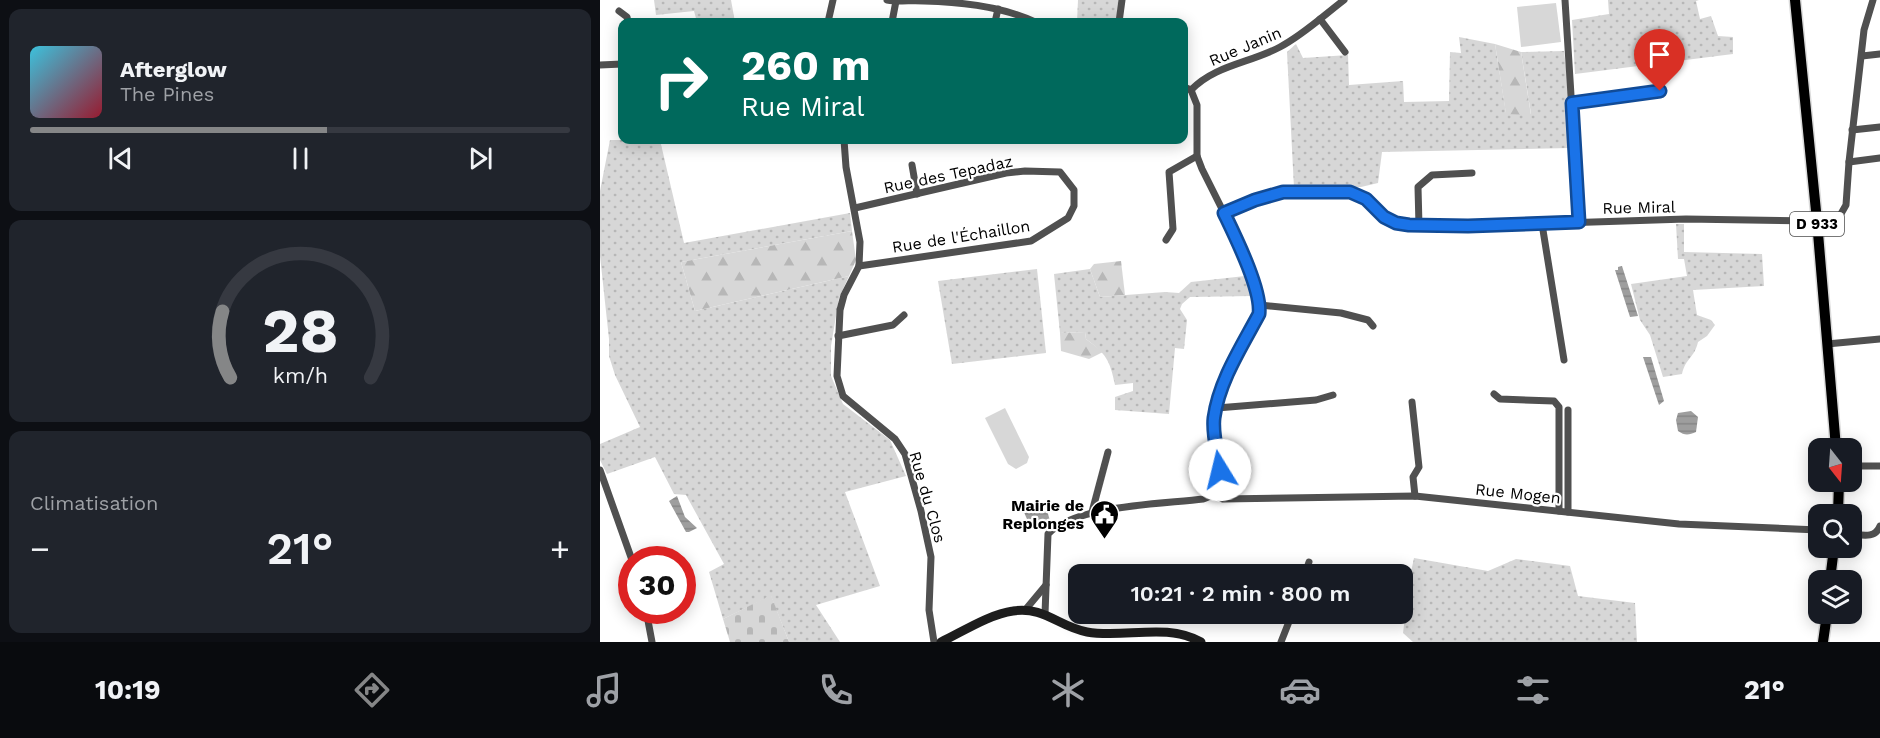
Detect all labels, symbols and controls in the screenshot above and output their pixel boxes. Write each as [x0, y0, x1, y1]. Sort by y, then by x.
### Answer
street label: Rue Janin [1206, 23, 1284, 70]
pin [1634, 29, 1685, 91]
icon: arrive [1643, 38, 1676, 71]
text: 260 m [741, 41, 871, 90]
icon: right [642, 42, 720, 120]
text: Afterglow [120, 57, 227, 82]
text: The Pines [120, 82, 214, 106]
text: Rue Miral [741, 91, 865, 123]
icon: previous [104, 142, 137, 175]
icon: pause [284, 142, 317, 175]
icon: next [464, 142, 497, 175]
street label: Rue des Tepadaz [882, 152, 1014, 197]
street label: Rue Miral [1602, 197, 1676, 218]
road number: D 933 [1790, 212, 1844, 236]
street label: Rue de l'Échaillon [891, 216, 1031, 257]
text: 28 [262, 294, 338, 367]
text: km/h [272, 363, 328, 388]
position arrow [1188, 438, 1252, 502]
north arrow [1808, 438, 1862, 492]
map controls [1808, 438, 1862, 624]
street label: Rue du Clos [905, 449, 950, 545]
street label: Rue Mogen [1474, 480, 1562, 507]
text: Climatisation [30, 491, 158, 515]
place label: Mairie de Replonges [1002, 496, 1084, 533]
public building icon: Mairie de Replonges [1089, 498, 1121, 540]
button: search [1808, 504, 1862, 558]
text: 21° [266, 522, 334, 575]
text: − [30, 529, 50, 568]
text: + [550, 529, 570, 568]
speed limit sign: 30 [618, 546, 696, 624]
button: layers [1808, 570, 1862, 624]
text: 10:21 · 2 min · 800 m [1131, 581, 1350, 606]
icon: directions [351, 669, 393, 711]
icon: music [583, 669, 625, 711]
icon: phone [815, 669, 857, 711]
icon: climate [1047, 669, 1089, 711]
icon: car [1279, 669, 1321, 711]
icon: filters [1512, 669, 1554, 711]
text: 10:19 [95, 674, 161, 706]
text: 21° [1744, 674, 1785, 706]

